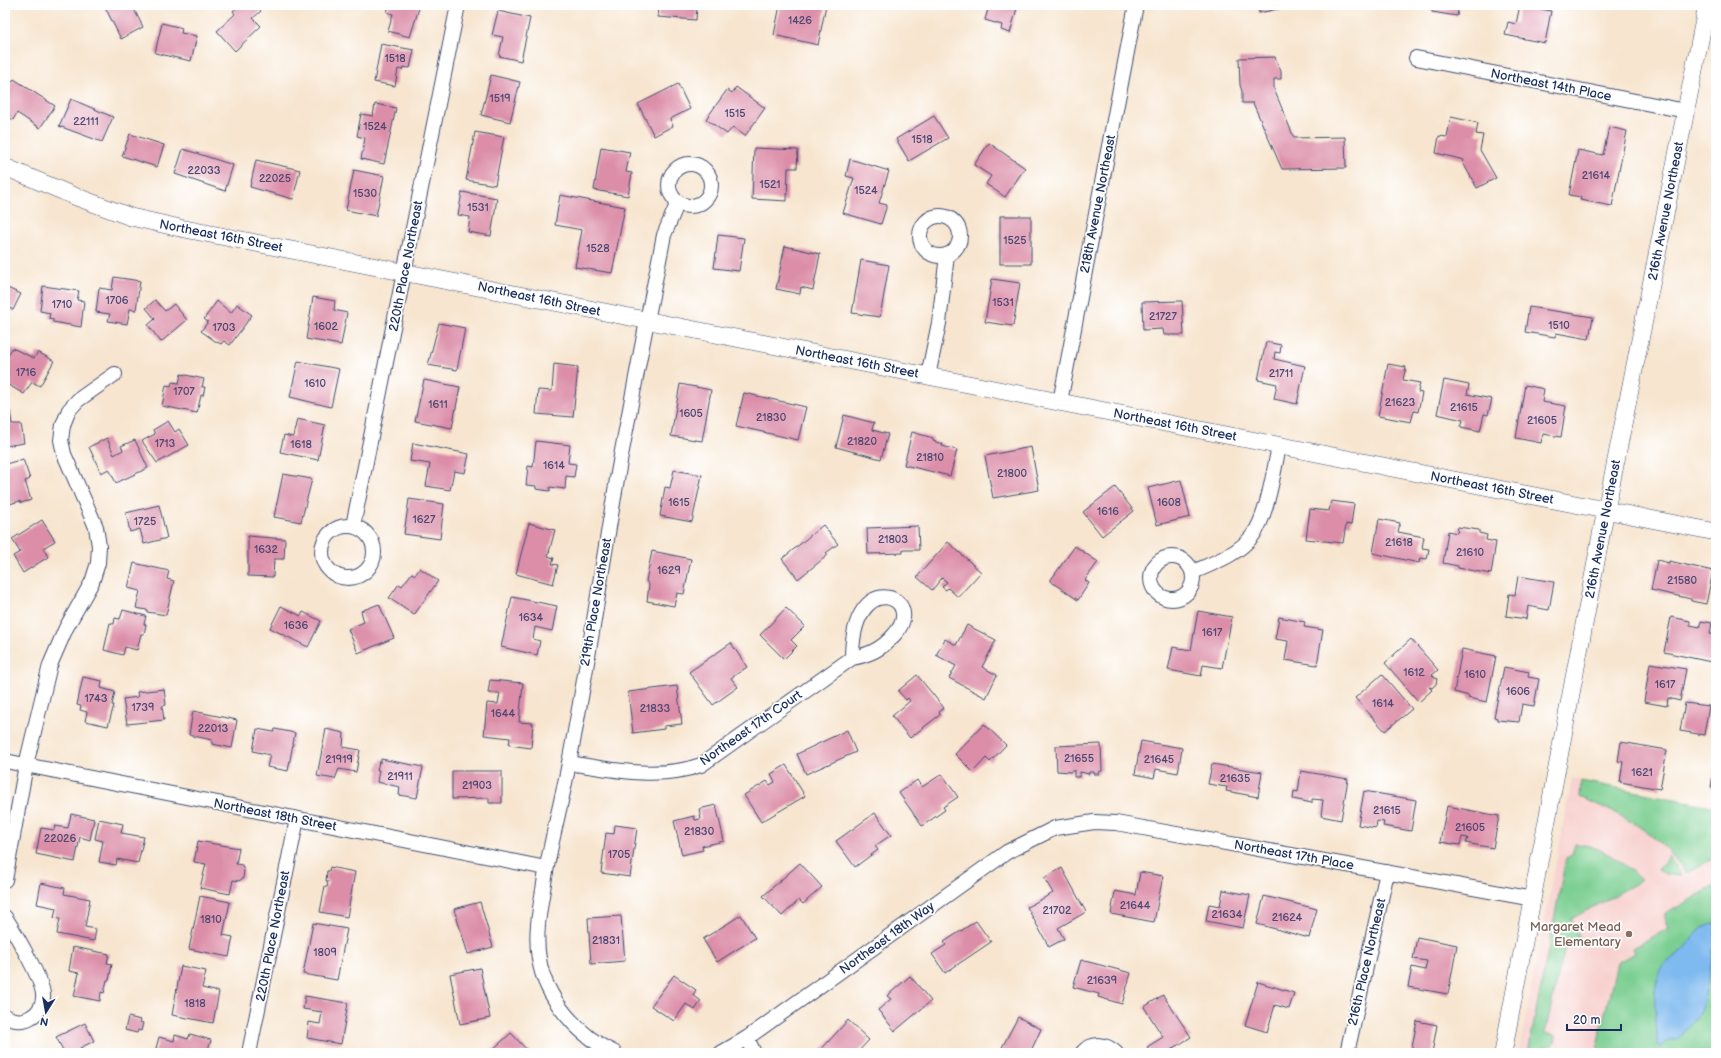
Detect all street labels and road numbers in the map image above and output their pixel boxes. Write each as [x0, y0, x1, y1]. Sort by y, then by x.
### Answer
street label: Northeast 14th Place [1489, 65, 1613, 105]
street label: 218th Avenue Northeast [1077, 133, 1119, 275]
street label: 216th Avenue Northeast [1645, 140, 1687, 282]
street label: 220th Place Northeast [385, 199, 427, 333]
street label: Northeast 16th Street [158, 216, 284, 256]
street label: Northeast 16th Street [476, 278, 602, 320]
street label: Northeast 16th Street [794, 342, 920, 382]
street label: Northeast 16th Street [1112, 405, 1238, 445]
street label: 216th Avenue Northeast [1582, 458, 1624, 600]
street label: Northeast 16th Street [1429, 468, 1555, 508]
street label: 219th Place Northeast [577, 537, 615, 667]
street label: Northeast 17th Court [697, 687, 805, 769]
street label: Northeast 18th Street [212, 795, 338, 835]
street label: Northeast 17th Place [1233, 837, 1355, 873]
street label: 220th Place Northeast [252, 869, 294, 1003]
street label: 216th Place Northeast [1345, 897, 1389, 1027]
street label: Northeast 18th Way [836, 898, 938, 978]

